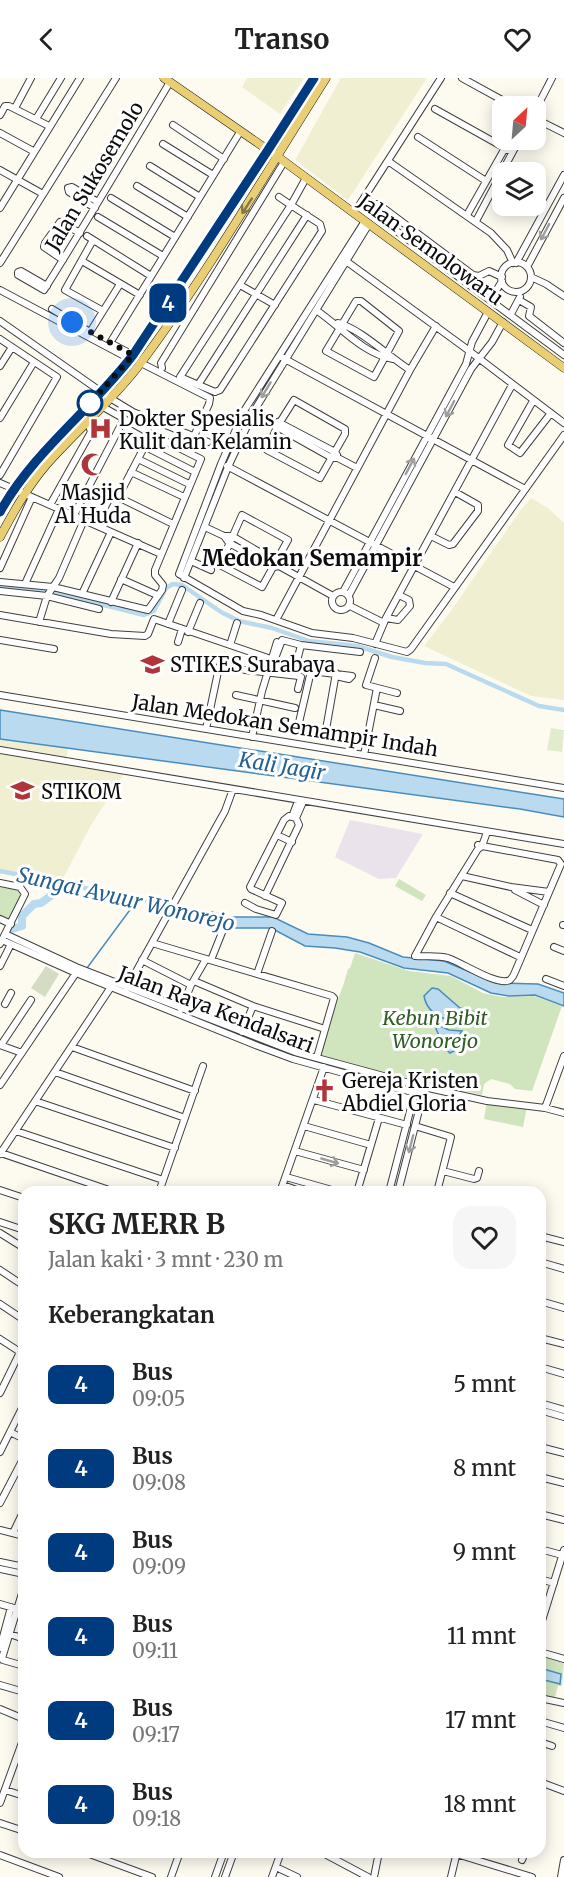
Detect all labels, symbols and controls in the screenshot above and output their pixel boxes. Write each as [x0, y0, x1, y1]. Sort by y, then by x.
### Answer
text: Transo [235, 22, 329, 56]
icon: back [30, 23, 63, 56]
icon: heart [501, 23, 534, 56]
street label: Jalan Sukosemolo [39, 96, 149, 256]
north arrow [492, 96, 546, 150]
map controls [492, 96, 546, 216]
button: layers [492, 162, 546, 216]
street label: Jalan Semolowaru [353, 187, 509, 310]
one-way arrow [240, 197, 252, 214]
one-way arrow [539, 223, 550, 241]
line badge: 4 [148, 284, 188, 322]
text: 4 [161, 290, 175, 317]
your location [57, 307, 87, 337]
one-way arrow [260, 381, 272, 398]
unlabelled marker [77, 390, 103, 416]
one-way arrow [444, 399, 455, 417]
place label: Dokter Spesialis Kulit dan Kelamin [119, 406, 292, 454]
hospital icon: Dokter Spesialis Kulit dan Kelamin [88, 416, 114, 442]
mosque icon: Masjid Al Huda [80, 452, 106, 478]
one-way arrow [405, 457, 416, 475]
place label: Masjid Al Huda [54, 480, 131, 528]
district label: Medokan Semampir [202, 544, 422, 572]
school or university icon: STIKES Surabaya [139, 651, 165, 677]
place label: STIKES Surabaya [170, 652, 336, 677]
street label: Jalan Medokan Semampir Indah [129, 688, 440, 762]
water label: Kali Jagir [236, 746, 328, 786]
school or university icon: STIKOM [10, 778, 36, 804]
place label: STIKOM [41, 779, 122, 804]
water label: Sungai Avuur Wonorejo [14, 861, 238, 937]
street label: Jalan Raya Kendalsari [114, 960, 317, 1058]
park label: Kebun Bibit Wonorejo [381, 1005, 488, 1053]
place label: Gereja Kristen Abdiel Gloria [341, 1068, 479, 1116]
church icon: Gereja Kristen Abdiel Gloria [311, 1078, 337, 1104]
one-way arrow [404, 1134, 416, 1153]
one-way arrow [320, 1155, 339, 1167]
text: SKG MERR B [48, 1206, 225, 1242]
button: heart [453, 1206, 516, 1269]
text: Jalan kaki · 3 mnt · 230 m [48, 1247, 283, 1272]
text: Keberangkatan [48, 1301, 215, 1329]
text: Bus [132, 1358, 173, 1386]
text: 5 mnt [453, 1370, 516, 1398]
text: 4 [74, 1371, 88, 1398]
text: 09:05 [132, 1386, 185, 1411]
text: Bus [132, 1442, 173, 1470]
text: 8 mnt [453, 1454, 516, 1482]
text: 4 [74, 1455, 88, 1482]
text: 09:08 [132, 1470, 186, 1495]
text: Bus [132, 1526, 173, 1554]
text: 9 mnt [453, 1538, 516, 1566]
text: 4 [74, 1539, 88, 1566]
text: 09:09 [132, 1554, 186, 1579]
text: Bus [132, 1610, 173, 1638]
text: 11 mnt [447, 1622, 516, 1650]
text: 4 [74, 1623, 88, 1650]
text: 09:11 [132, 1638, 178, 1663]
text: Bus [132, 1694, 173, 1722]
text: 17 mnt [445, 1706, 516, 1734]
text: 4 [74, 1707, 88, 1734]
text: 09:17 [132, 1722, 180, 1747]
text: Bus [132, 1778, 173, 1806]
text: 18 mnt [444, 1790, 516, 1818]
text: 4 [74, 1791, 88, 1818]
text: 09:18 [132, 1806, 181, 1831]

